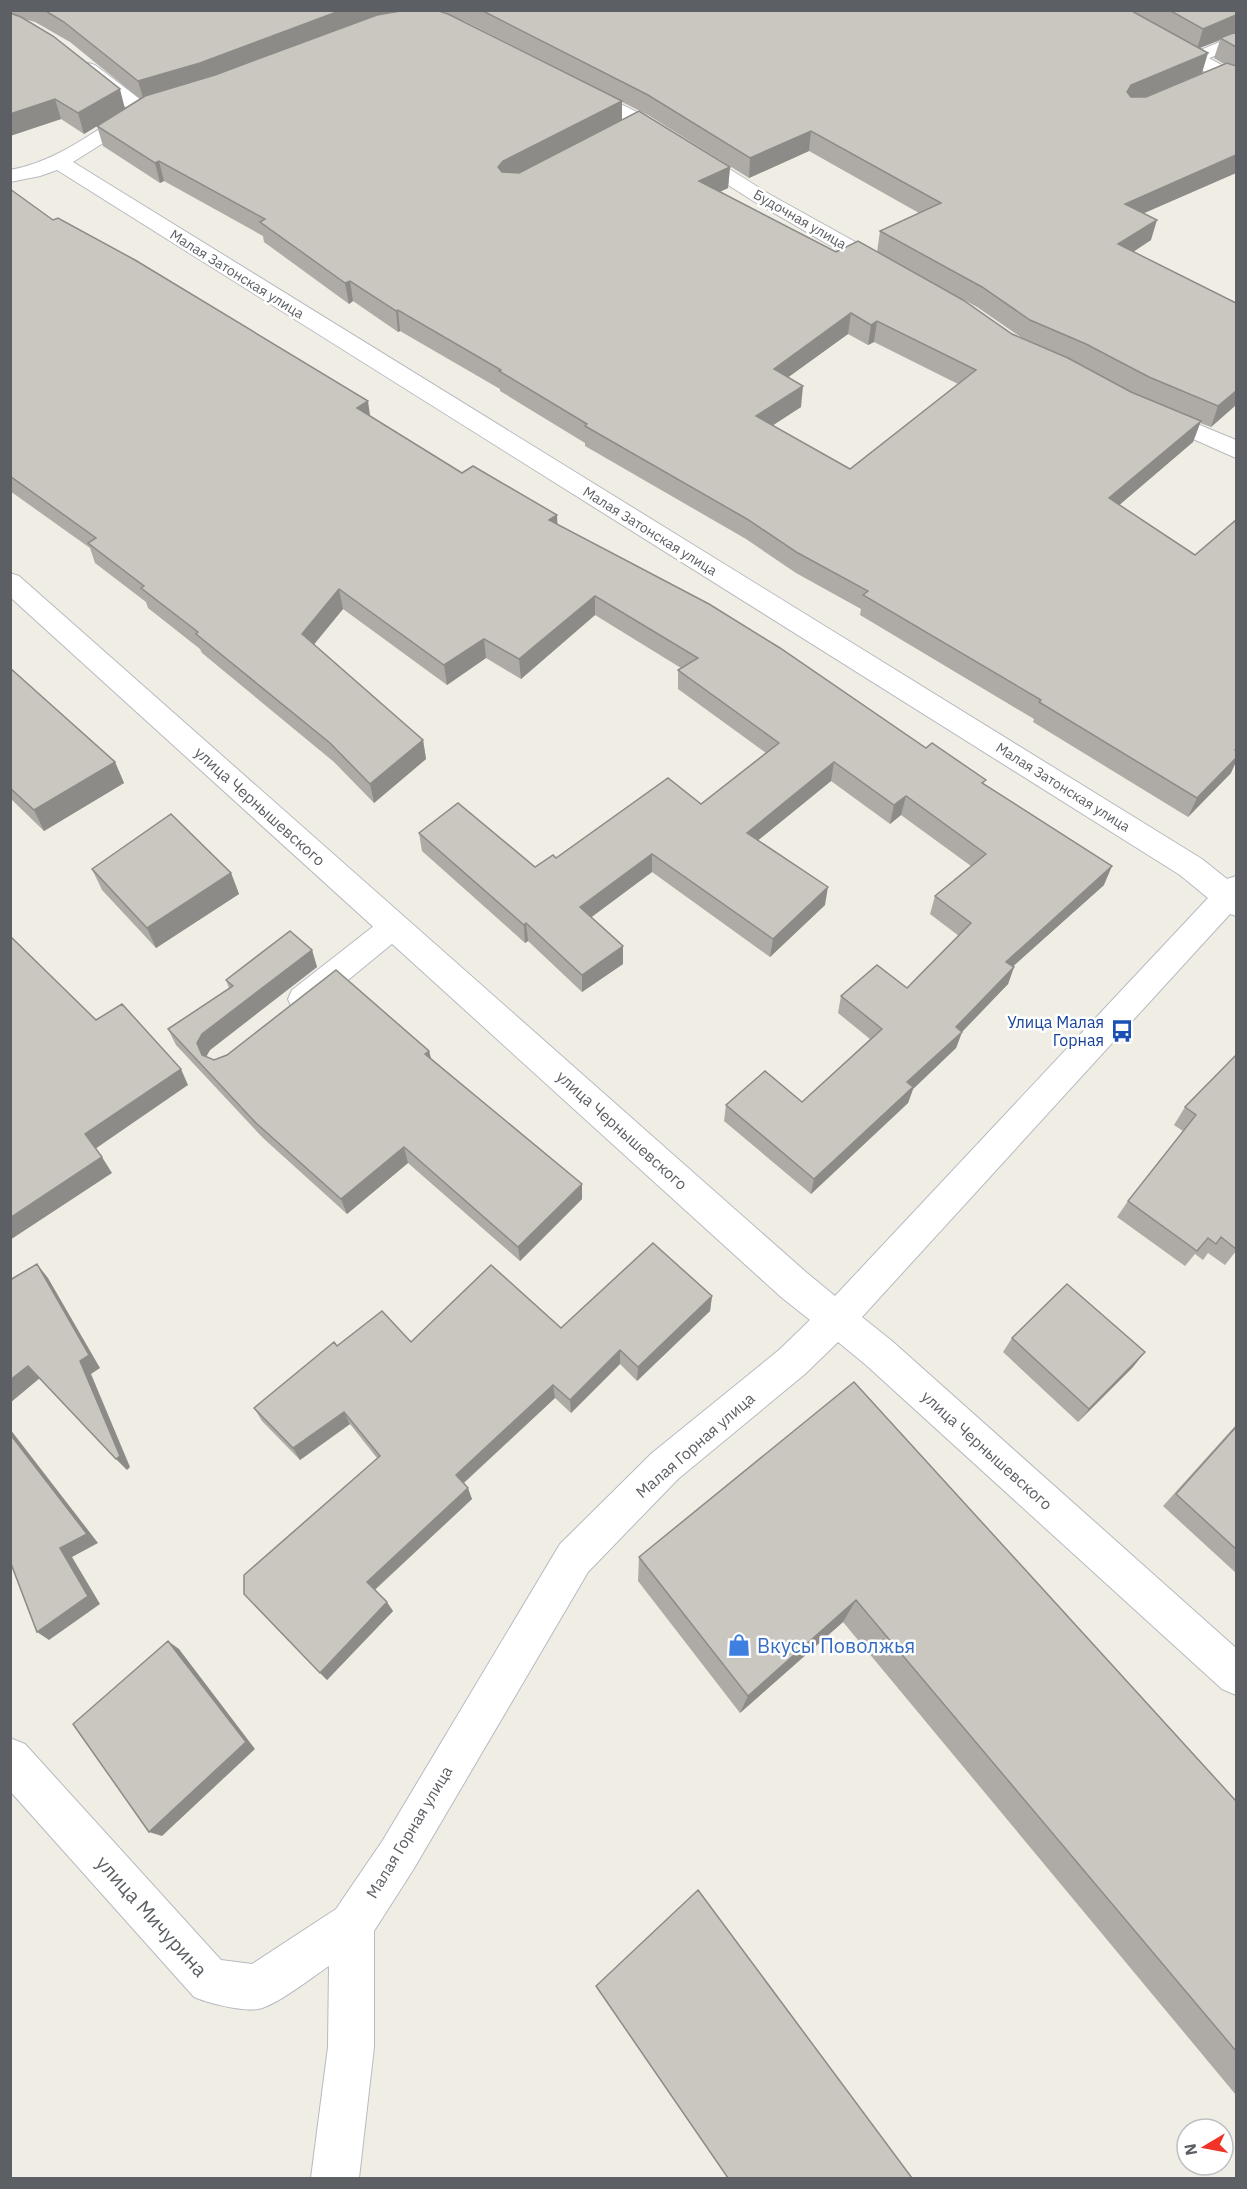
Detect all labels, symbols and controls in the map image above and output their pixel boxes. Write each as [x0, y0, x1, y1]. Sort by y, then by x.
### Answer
street label: Будочная улица [750, 185, 850, 253]
street label: Малая Затонская улица [167, 225, 308, 323]
street label: Малая Затонская улица [580, 482, 721, 580]
street label: Малая Затонская улица [993, 738, 1134, 836]
street label: улица Чернышевского [190, 742, 330, 870]
place label: Улица Малая Горная [1007, 1012, 1104, 1050]
bus stop icon: Улица Малая Горная [1109, 1018, 1135, 1044]
street label: улица Чернышевского [552, 1066, 692, 1194]
street label: улица Чернышевского [917, 1386, 1057, 1514]
street label: Малая Горная улица [632, 1388, 759, 1502]
shop icon: Вкусы Поволжья [726, 1632, 752, 1658]
place label: Вкусы Поволжья [757, 1632, 915, 1659]
street label: Малая Горная улица [362, 1762, 457, 1902]
street label: улица Мичурина [90, 1849, 214, 1983]
north arrow [1175, 2117, 1235, 2177]
text: N [1179, 2142, 1201, 2157]

